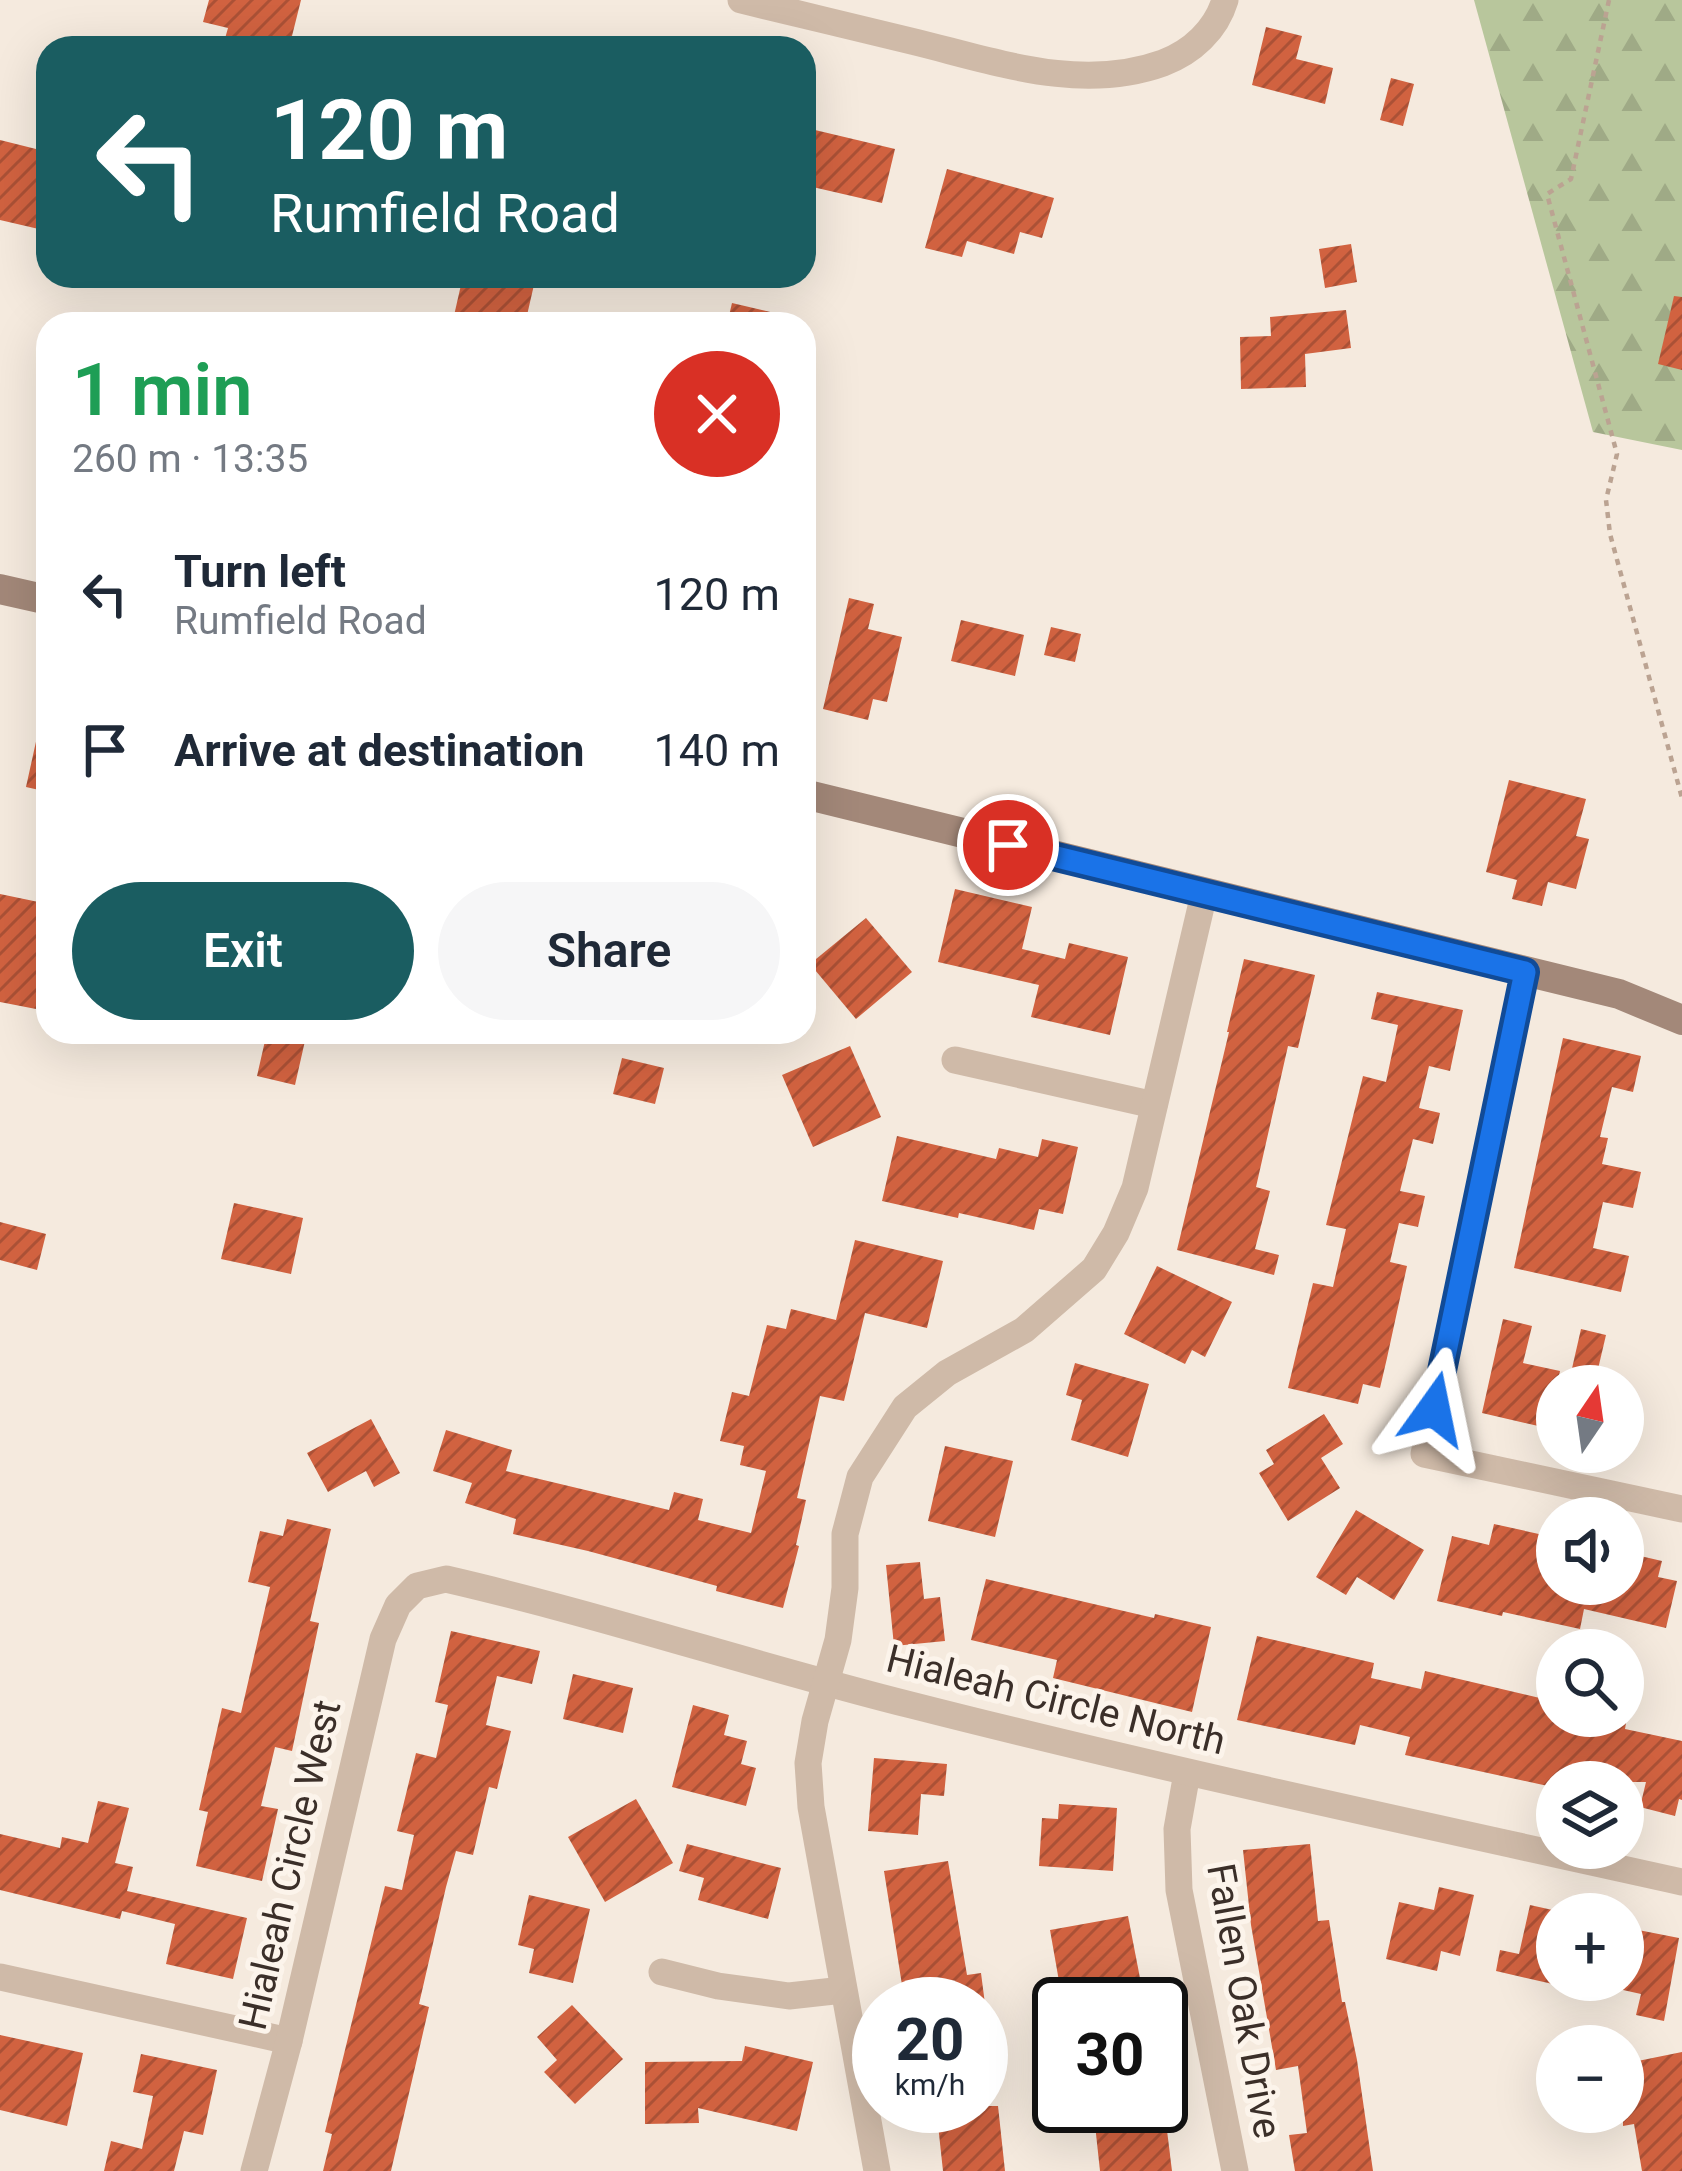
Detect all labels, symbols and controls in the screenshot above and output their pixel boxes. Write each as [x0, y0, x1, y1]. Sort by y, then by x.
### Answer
text: 120 m [270, 81, 508, 180]
icon: left [72, 84, 228, 240]
text: Rumfield Road [270, 182, 620, 245]
text: 1 min [72, 348, 253, 433]
button: close [654, 351, 780, 477]
text: 260 m · 13:35 [72, 436, 308, 482]
text: Turn left [174, 545, 346, 598]
icon: left [72, 561, 138, 627]
text: 120 m [654, 568, 780, 621]
text: Rumfield Road [174, 598, 427, 644]
icon: arrive [72, 717, 138, 783]
text: Arrive at destination [174, 724, 585, 777]
text: 140 m [654, 724, 780, 777]
pin [957, 794, 1059, 896]
icon: arrive [975, 812, 1041, 878]
button: Exit [72, 882, 414, 1020]
button: Share [438, 882, 780, 1020]
position arrow [1371, 1346, 1497, 1472]
north arrow [1536, 1365, 1644, 1473]
map controls [1536, 1365, 1644, 2133]
button: sound [1536, 1497, 1644, 1605]
button: search [1536, 1629, 1644, 1737]
street label: Hialeah Circle North [882, 1636, 1230, 1764]
street label: Hialeah Circle West [230, 1696, 350, 2034]
button: layers [1536, 1761, 1644, 1869]
street label: Fallen Oak Drive [1197, 1860, 1291, 2142]
button: + [1536, 1893, 1644, 2001]
speed limit sign: 30 [1032, 1977, 1188, 2133]
text: 20 [896, 2004, 964, 2075]
button: − [1536, 2025, 1644, 2133]
text: km/h [895, 2067, 965, 2102]

